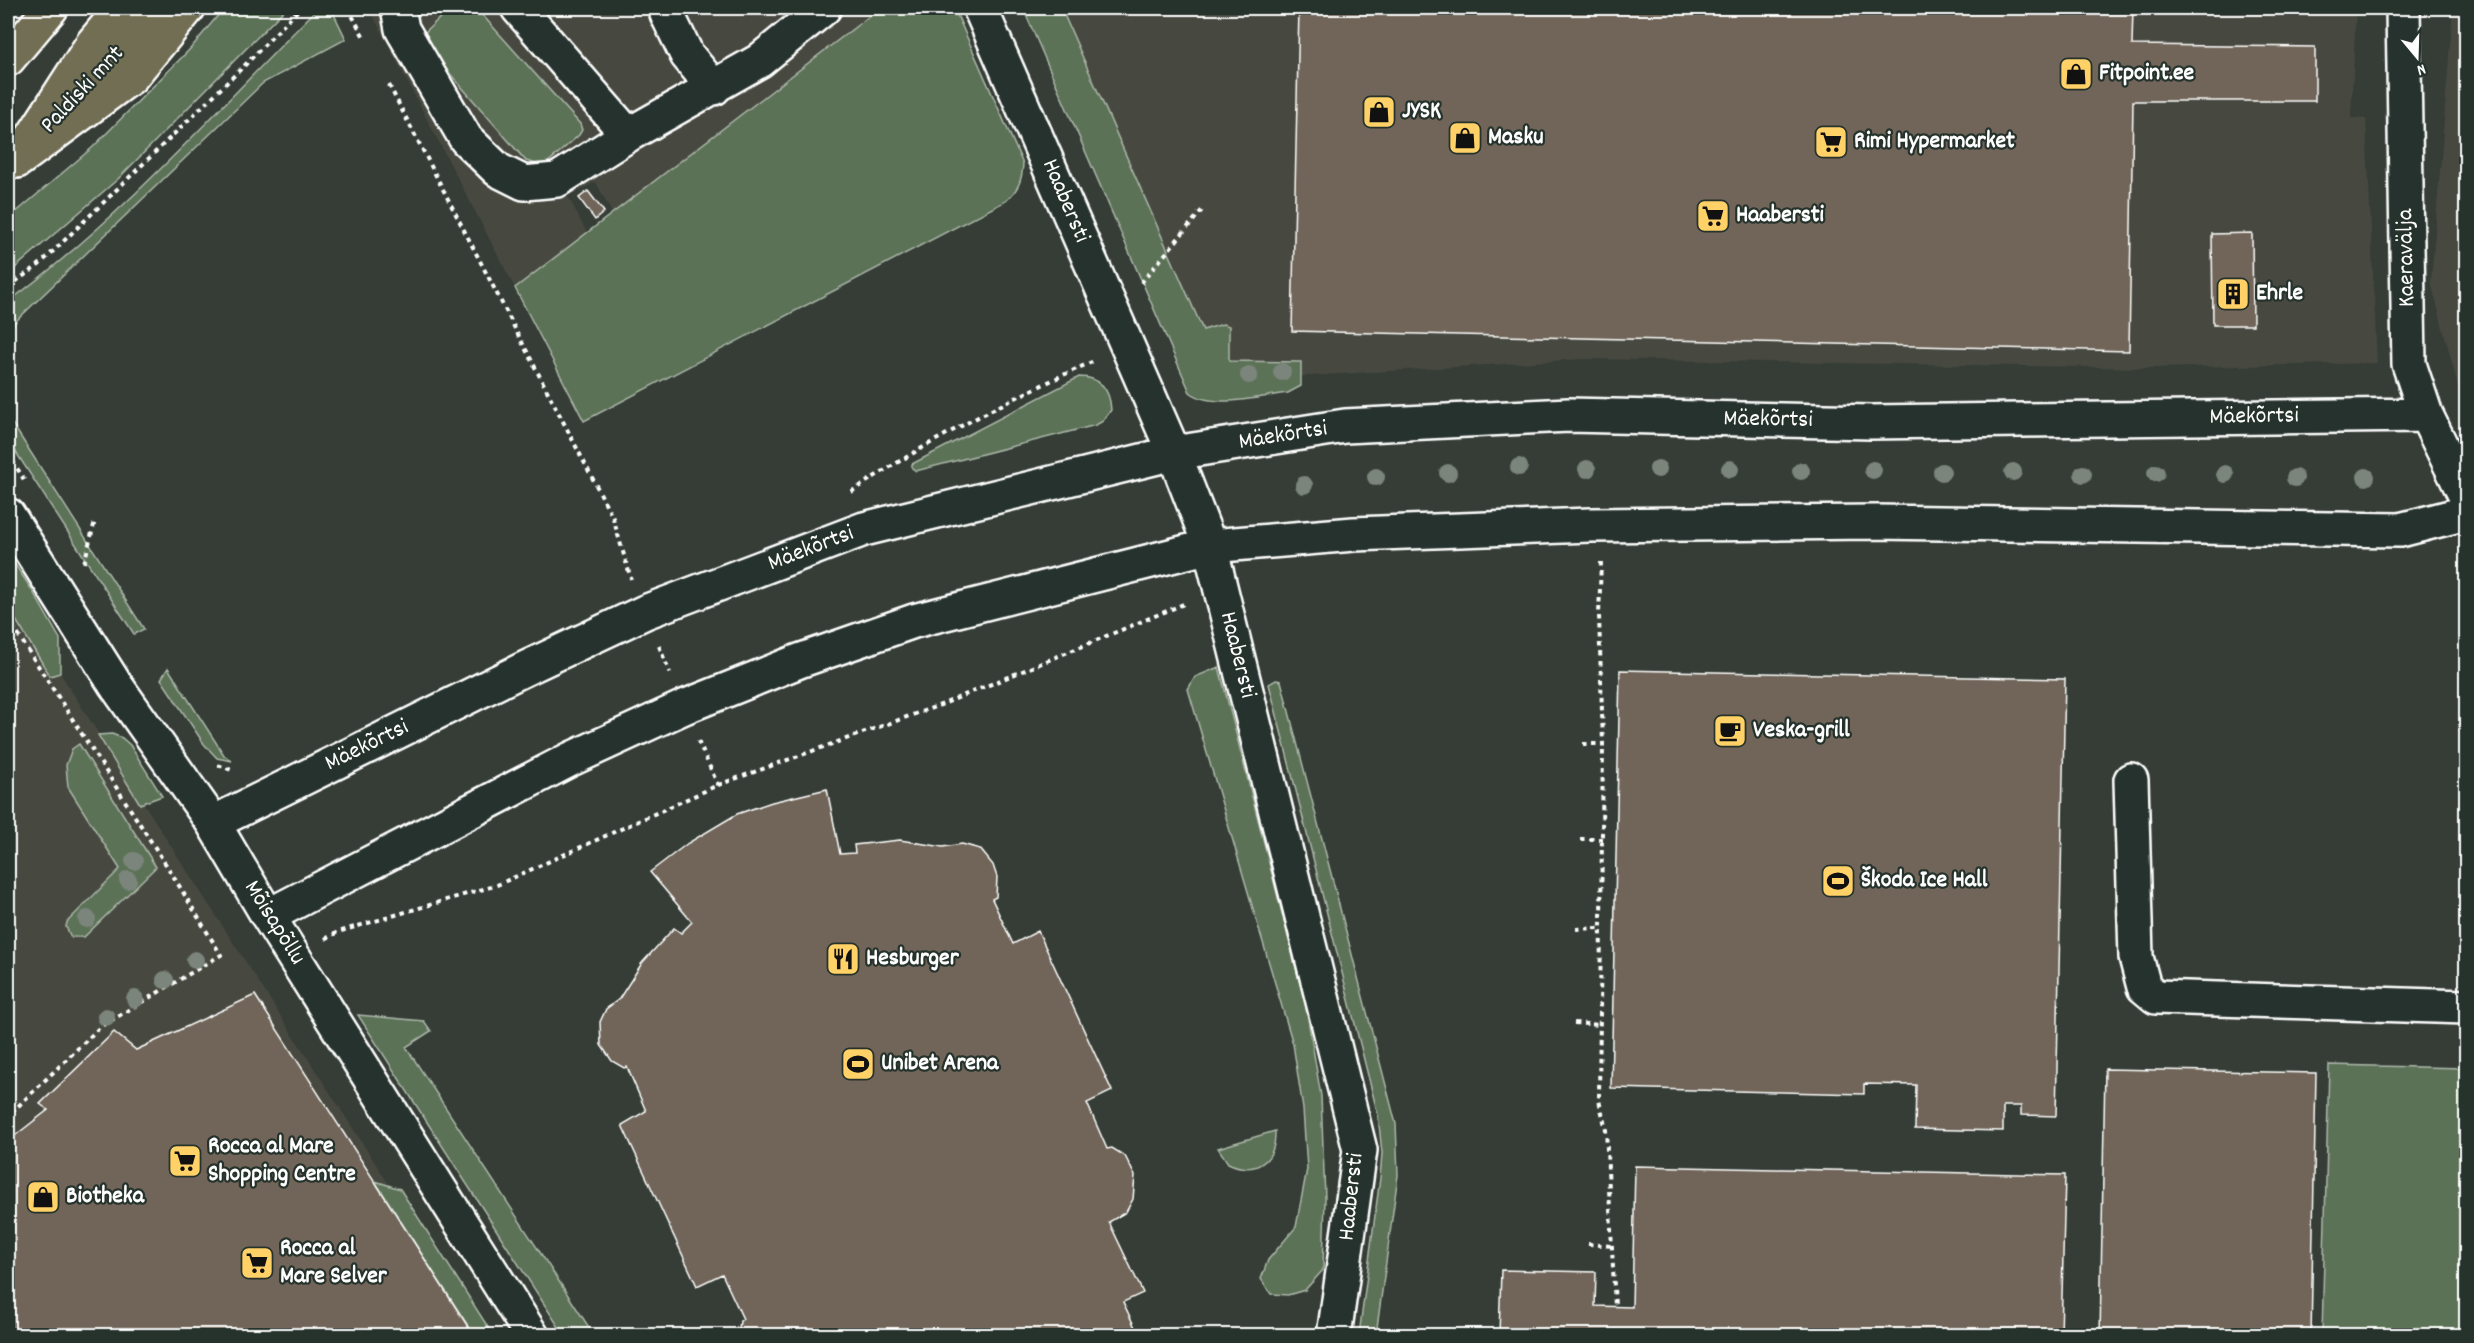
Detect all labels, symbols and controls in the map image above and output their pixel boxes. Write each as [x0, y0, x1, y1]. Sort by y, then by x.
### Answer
north arrow [2387, 27, 2447, 87]
street label: Paldiski mnt [33, 38, 133, 142]
shop icon: Fitpoint.ee [2058, 56, 2094, 92]
place label: Fitpoint.ee [2099, 57, 2195, 91]
text: N [2413, 57, 2429, 81]
shop icon: JYSK [1361, 94, 1397, 130]
place label: JYSK [1402, 95, 1441, 129]
shop icon: Masku [1447, 120, 1483, 156]
place label: Masku [1488, 121, 1544, 155]
supermarket icon: Rimi Hypermarket [1813, 124, 1849, 160]
place label: Rimi Hypermarket [1854, 125, 2015, 159]
street label: Haabersti [1032, 154, 1098, 248]
supermarket icon: Haabersti [1695, 198, 1731, 234]
place label: Haabersti [1736, 199, 1825, 233]
street label: Kaeravälja [2389, 208, 2425, 307]
building icon: Ehrle [2215, 276, 2251, 312]
place label: Ehrle [2256, 277, 2304, 311]
street label: Mäekõrtsi [2209, 399, 2299, 435]
street label: Mäekõrtsi [1723, 402, 1813, 438]
street label: Mäekõrtsi [1236, 412, 1330, 460]
street label: Mäekõrtsi [763, 517, 859, 581]
street label: Haabersti [1210, 608, 1264, 702]
street label: Mäekõrtsi [319, 711, 415, 781]
cafe icon: Veska-grill [1712, 713, 1748, 749]
place label: Veska-grill [1753, 714, 1850, 748]
sports icon: Škoda Ice Hall [1820, 863, 1856, 899]
place label: Škoda Ice Hall [1861, 864, 1988, 898]
street label: Mõisapõllu [235, 874, 313, 972]
restaurant icon: Hesburger [825, 941, 861, 977]
place label: Hesburger [866, 942, 960, 976]
sports icon: Unibet Arena [840, 1046, 876, 1082]
place label: Unibet Arena [881, 1047, 999, 1081]
place label: Rocca al Mare Shopping Centre [208, 1130, 356, 1192]
supermarket icon: Rocca al Mare Shopping Centre [167, 1143, 203, 1179]
street label: Haabersti [1330, 1151, 1374, 1243]
shop icon: Biotheka [25, 1179, 61, 1215]
place label: Biotheka [66, 1180, 145, 1214]
place label: Rocca al Mare Selver [280, 1232, 388, 1294]
supermarket icon: Rocca al Mare Selver [239, 1245, 275, 1281]

